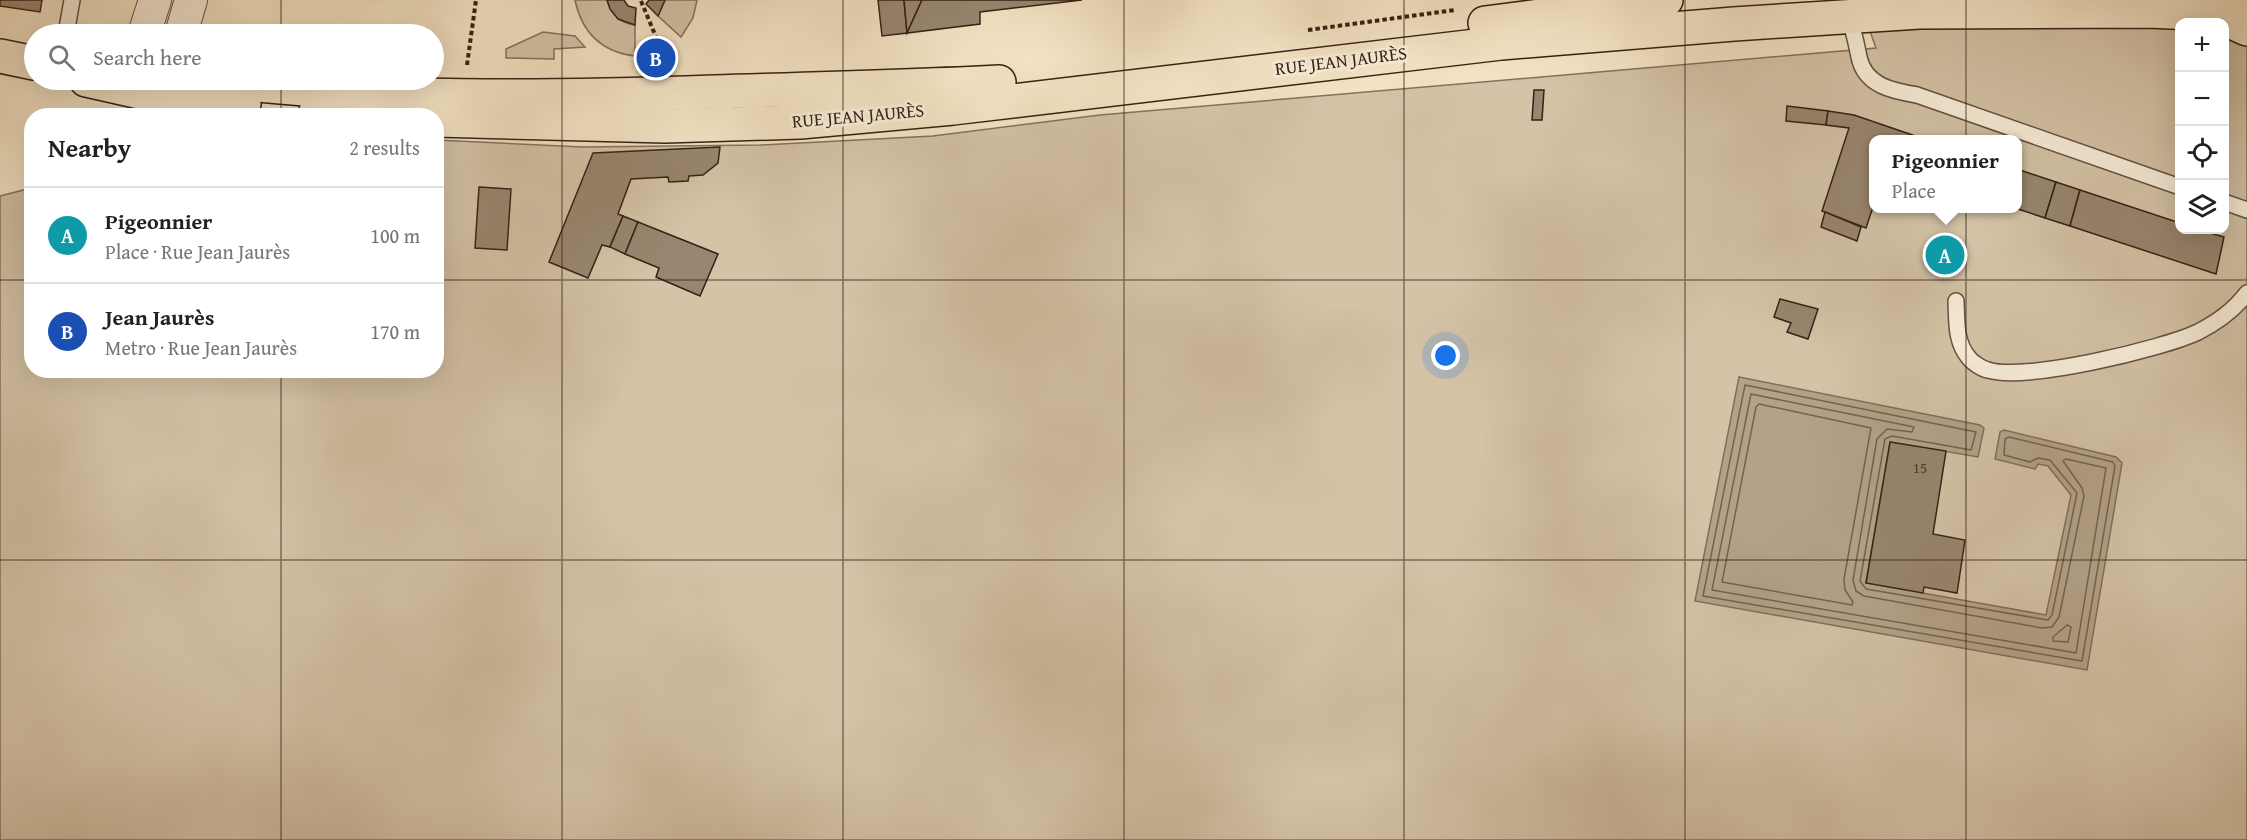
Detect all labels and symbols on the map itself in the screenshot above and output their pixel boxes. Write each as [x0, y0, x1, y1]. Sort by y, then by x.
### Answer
pin: B [636, 36, 676, 80]
street label: RUE JEAN JAURÈS [1273, 39, 1409, 82]
street label: RUE JEAN JAURÈS [791, 96, 925, 135]
pin: A [1926, 232, 1964, 278]
your location [1431, 341, 1460, 370]
house number: 15 [1913, 457, 1927, 478]

